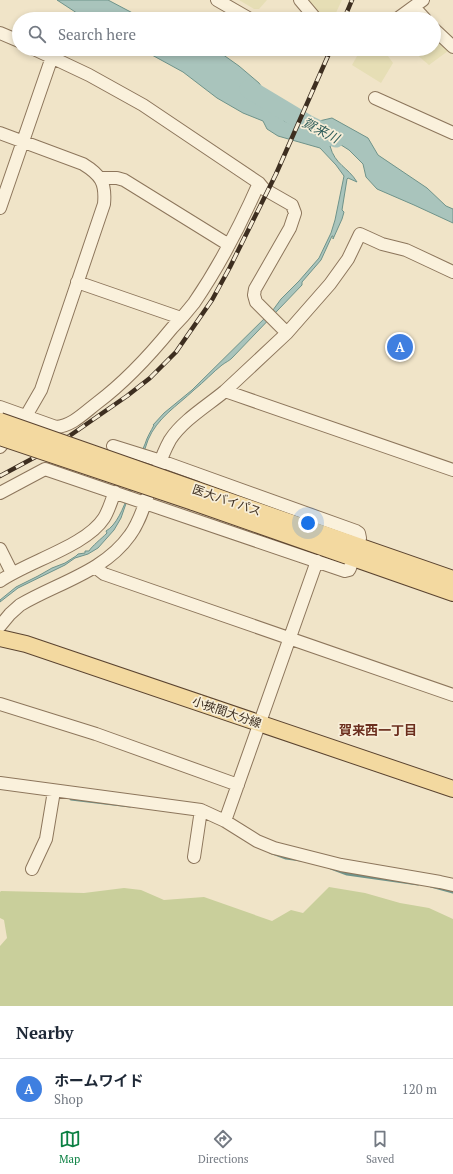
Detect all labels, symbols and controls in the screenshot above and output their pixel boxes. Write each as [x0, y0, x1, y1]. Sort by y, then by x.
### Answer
search box [12, 12, 441, 56]
icon: search [26, 23, 48, 45]
text: Search here [58, 24, 136, 44]
water label: 賀来川 [300, 113, 344, 148]
pin: A [387, 332, 413, 362]
street label: 医大バイパス [191, 481, 263, 519]
your location [298, 513, 318, 533]
street label: 小挾間大分線 [191, 693, 263, 731]
district label: 賀来西一丁目 [339, 721, 417, 739]
text: Nearby [16, 1021, 74, 1044]
text: ホームワイド [54, 1070, 144, 1090]
text: A [24, 1080, 34, 1098]
text: 120 m [402, 1080, 437, 1098]
text: Shop [54, 1090, 83, 1108]
tab: Map [59, 1128, 81, 1166]
tab: Directions [198, 1128, 249, 1166]
tab: Saved [366, 1128, 394, 1166]

